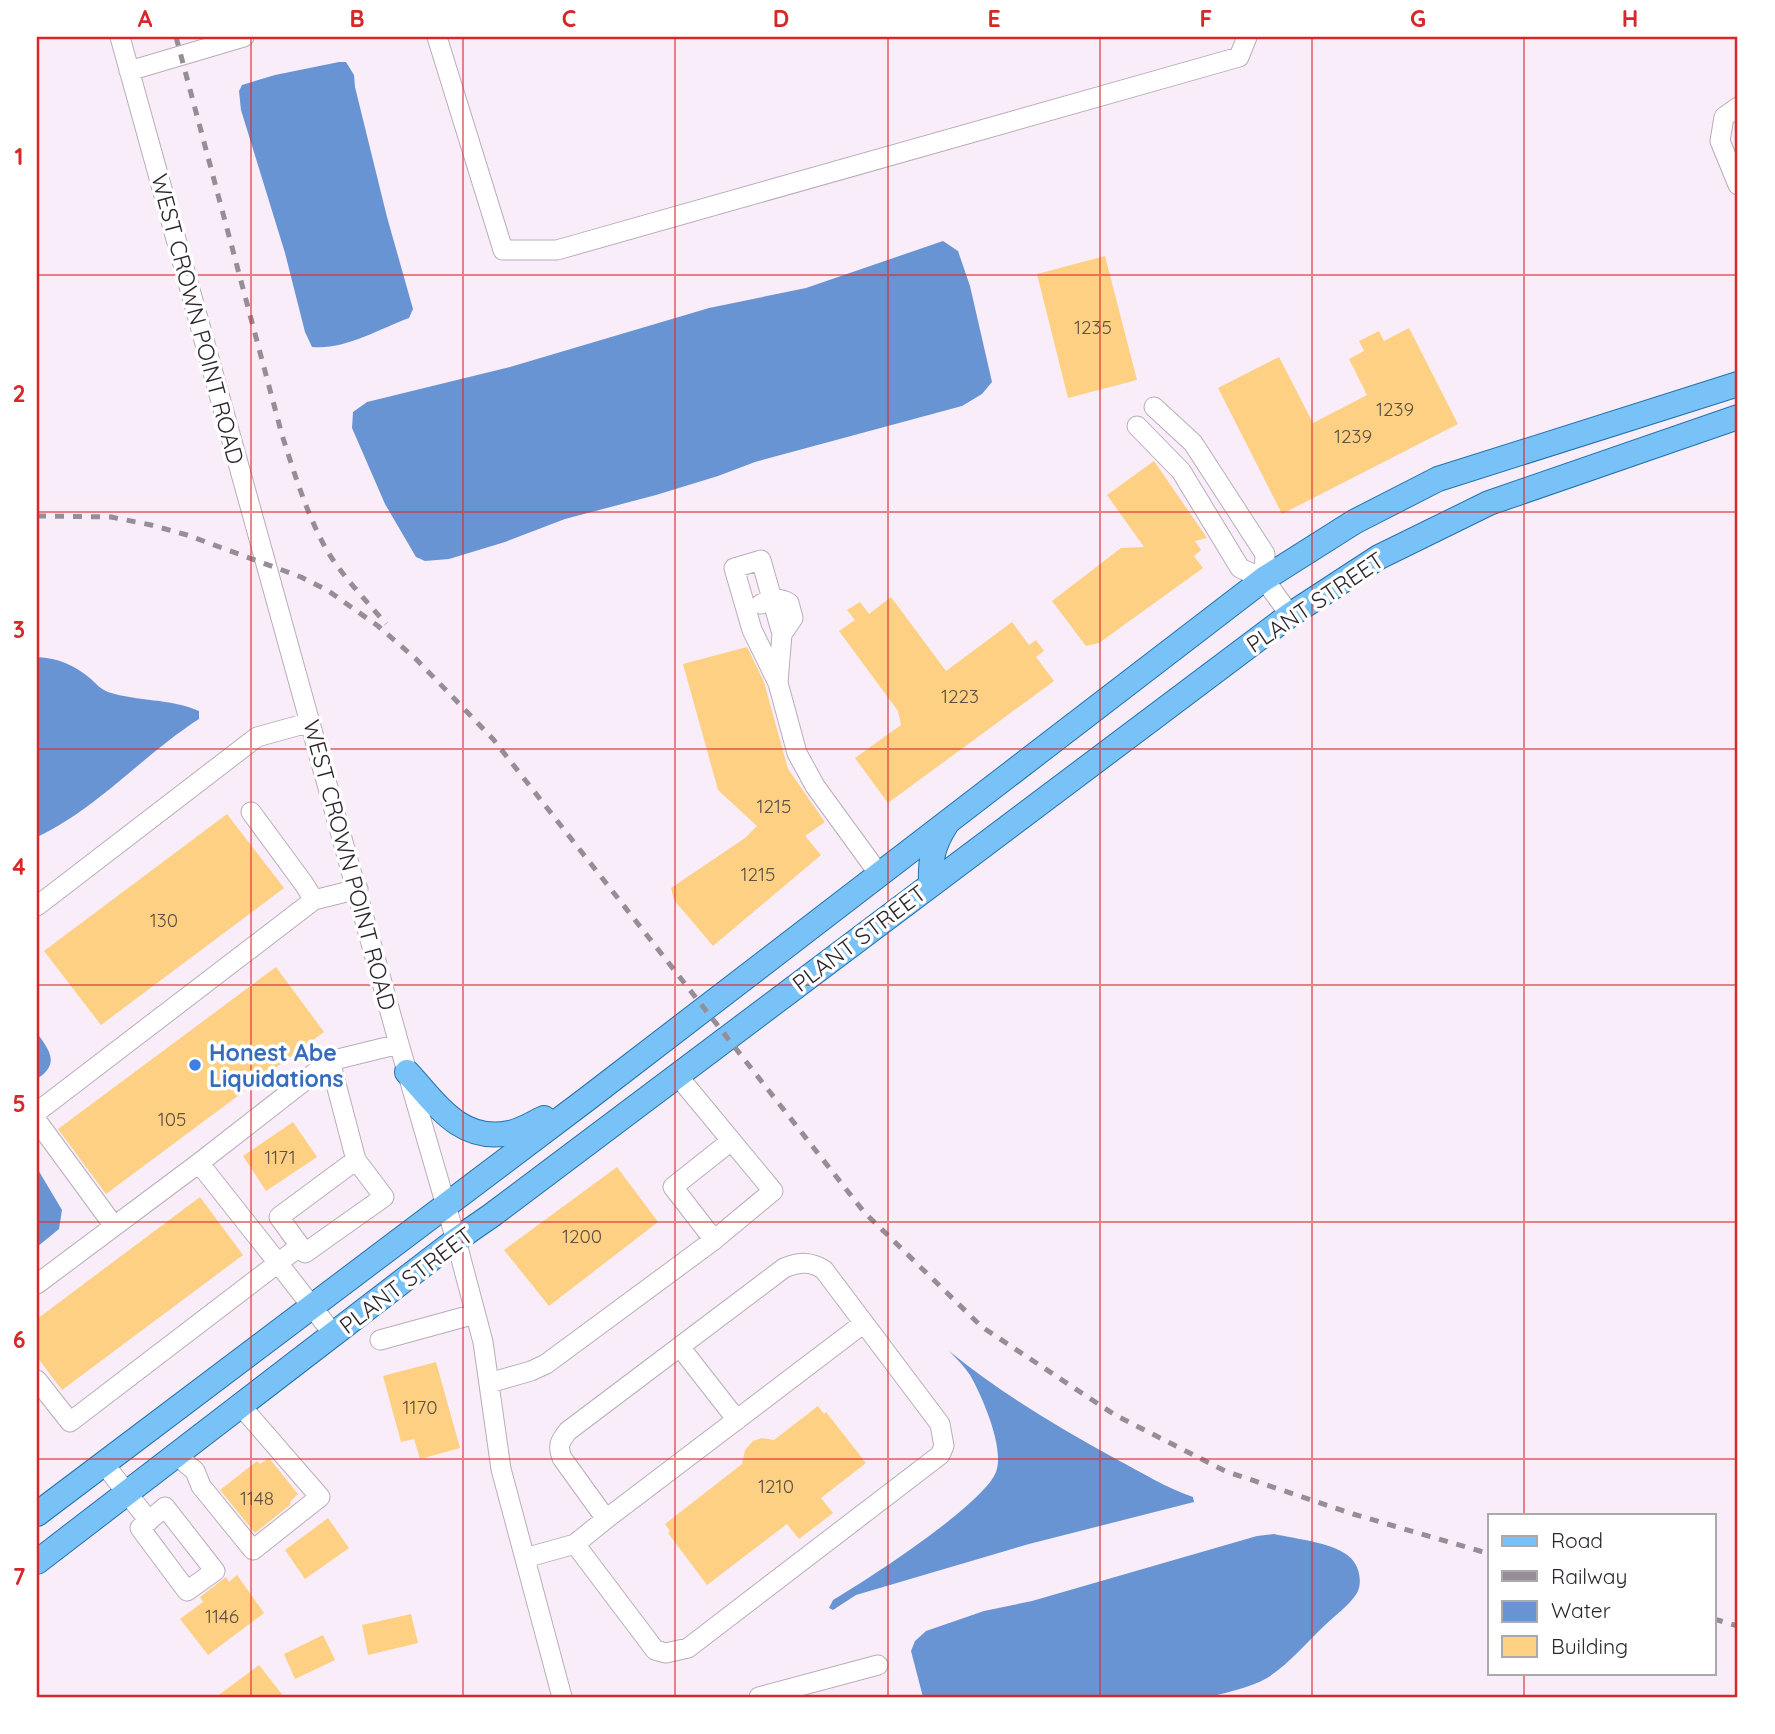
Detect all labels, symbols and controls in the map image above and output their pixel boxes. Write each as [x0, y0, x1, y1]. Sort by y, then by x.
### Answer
text: A [138, 4, 153, 33]
text: B [349, 4, 365, 33]
text: C [562, 4, 576, 33]
text: D [773, 4, 789, 33]
text: E [987, 4, 1001, 33]
text: F [1200, 4, 1212, 33]
text: G [1410, 4, 1426, 33]
text: H [1622, 4, 1638, 33]
text: 1 [15, 142, 23, 171]
street label: WEST CROWN POINT ROAD [145, 171, 251, 467]
house number: 1235 [1074, 315, 1112, 339]
text: 2 [12, 379, 26, 408]
house number: 1239 [1376, 397, 1414, 421]
house number: 1239 [1334, 424, 1372, 448]
street label: PLANT STREET [1241, 545, 1390, 659]
text: 3 [13, 615, 25, 644]
house number: 1223 [941, 684, 979, 708]
street label: WEST CROWN POINT ROAD [297, 717, 403, 1013]
house number: 1215 [757, 794, 791, 818]
text: 4 [12, 852, 26, 881]
house number: 1215 [741, 862, 775, 886]
street label: PLANT STREET [786, 878, 932, 998]
house number: 130 [150, 908, 178, 932]
place label: Honest Abe Liquidations [209, 1038, 344, 1093]
marker: Honest Abe Liquidations [187, 1057, 203, 1073]
text: 5 [12, 1089, 26, 1118]
house number: 105 [158, 1107, 186, 1131]
house number: 1171 [264, 1145, 296, 1169]
street label: PLANT STREET [333, 1220, 479, 1340]
house number: 1200 [562, 1224, 602, 1248]
text: 6 [13, 1325, 25, 1354]
house number: 1170 [402, 1395, 438, 1419]
house number: 1210 [758, 1474, 794, 1498]
house number: 1148 [240, 1486, 274, 1510]
legend [1488, 1514, 1716, 1674]
text: Road [1551, 1527, 1603, 1553]
text: 7 [13, 1562, 26, 1591]
text: Railway [1551, 1563, 1627, 1589]
text: Water [1551, 1597, 1611, 1623]
house number: 1146 [205, 1604, 239, 1628]
text: Building [1551, 1633, 1628, 1659]

